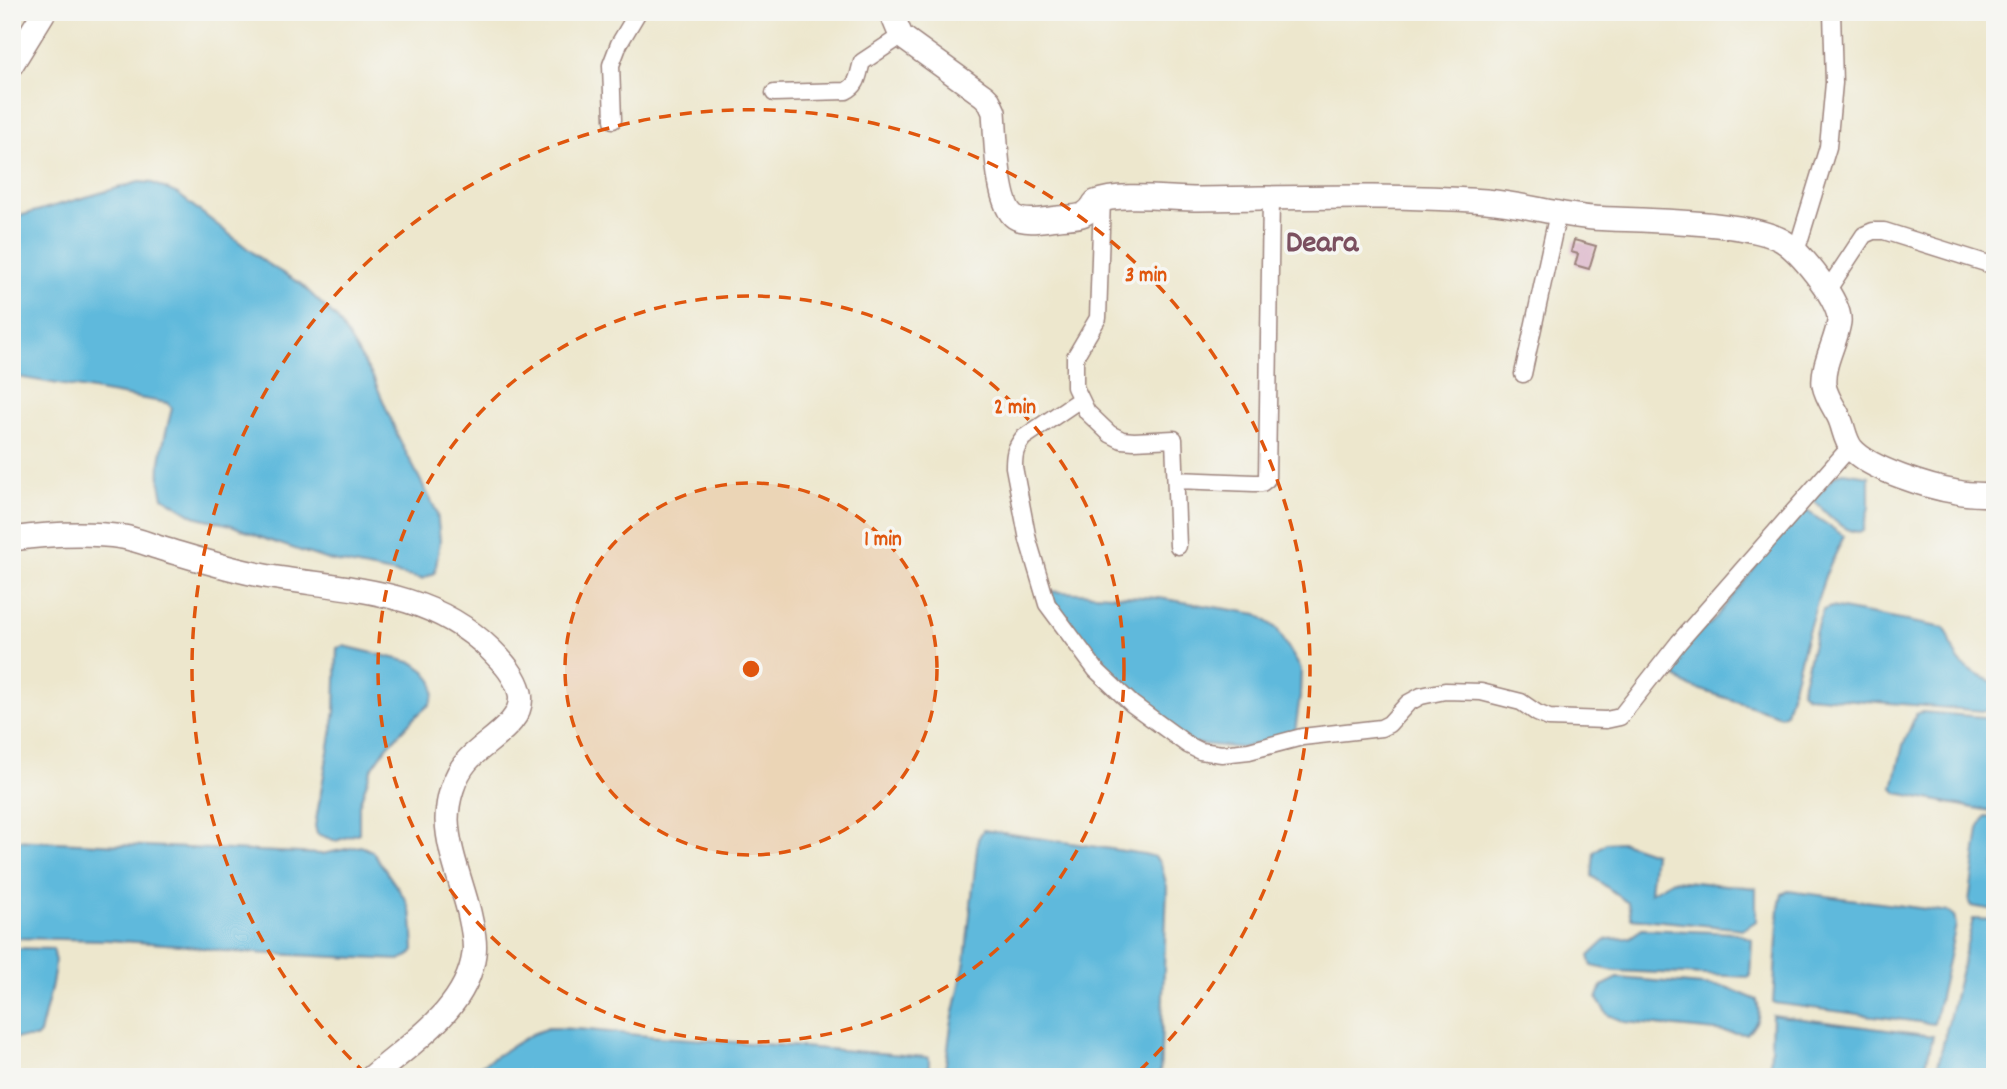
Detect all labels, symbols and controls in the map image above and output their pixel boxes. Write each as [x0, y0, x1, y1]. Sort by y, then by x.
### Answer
district label: Deara [1286, 222, 1359, 268]
text: 3 min [1125, 262, 1167, 292]
text: 2 min [994, 394, 1036, 424]
text: 1 min [864, 526, 902, 556]
centre of rings [739, 657, 763, 681]

